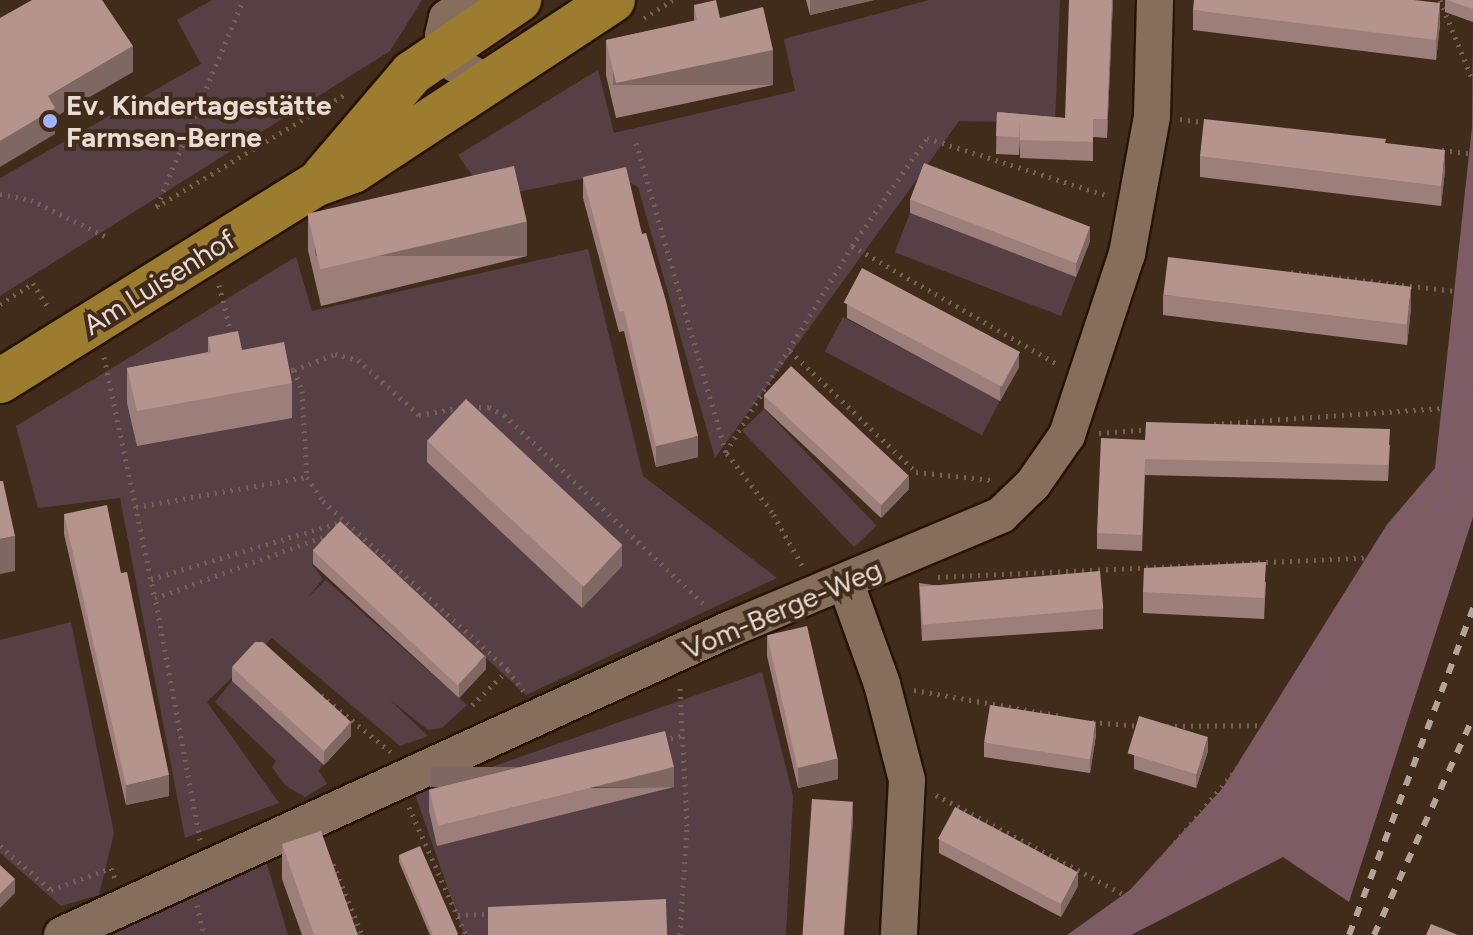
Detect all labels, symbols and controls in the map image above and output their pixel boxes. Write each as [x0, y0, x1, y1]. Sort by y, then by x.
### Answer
place label: Ev. Kindertagestätte Farmsen-Berne [66, 88, 331, 154]
marker: Ev. Kindertagestätte Farmsen-Berne [41, 112, 59, 130]
street label: Am Luisenhof [77, 222, 241, 342]
street label: Vom-Berge-Weg [678, 552, 886, 666]

